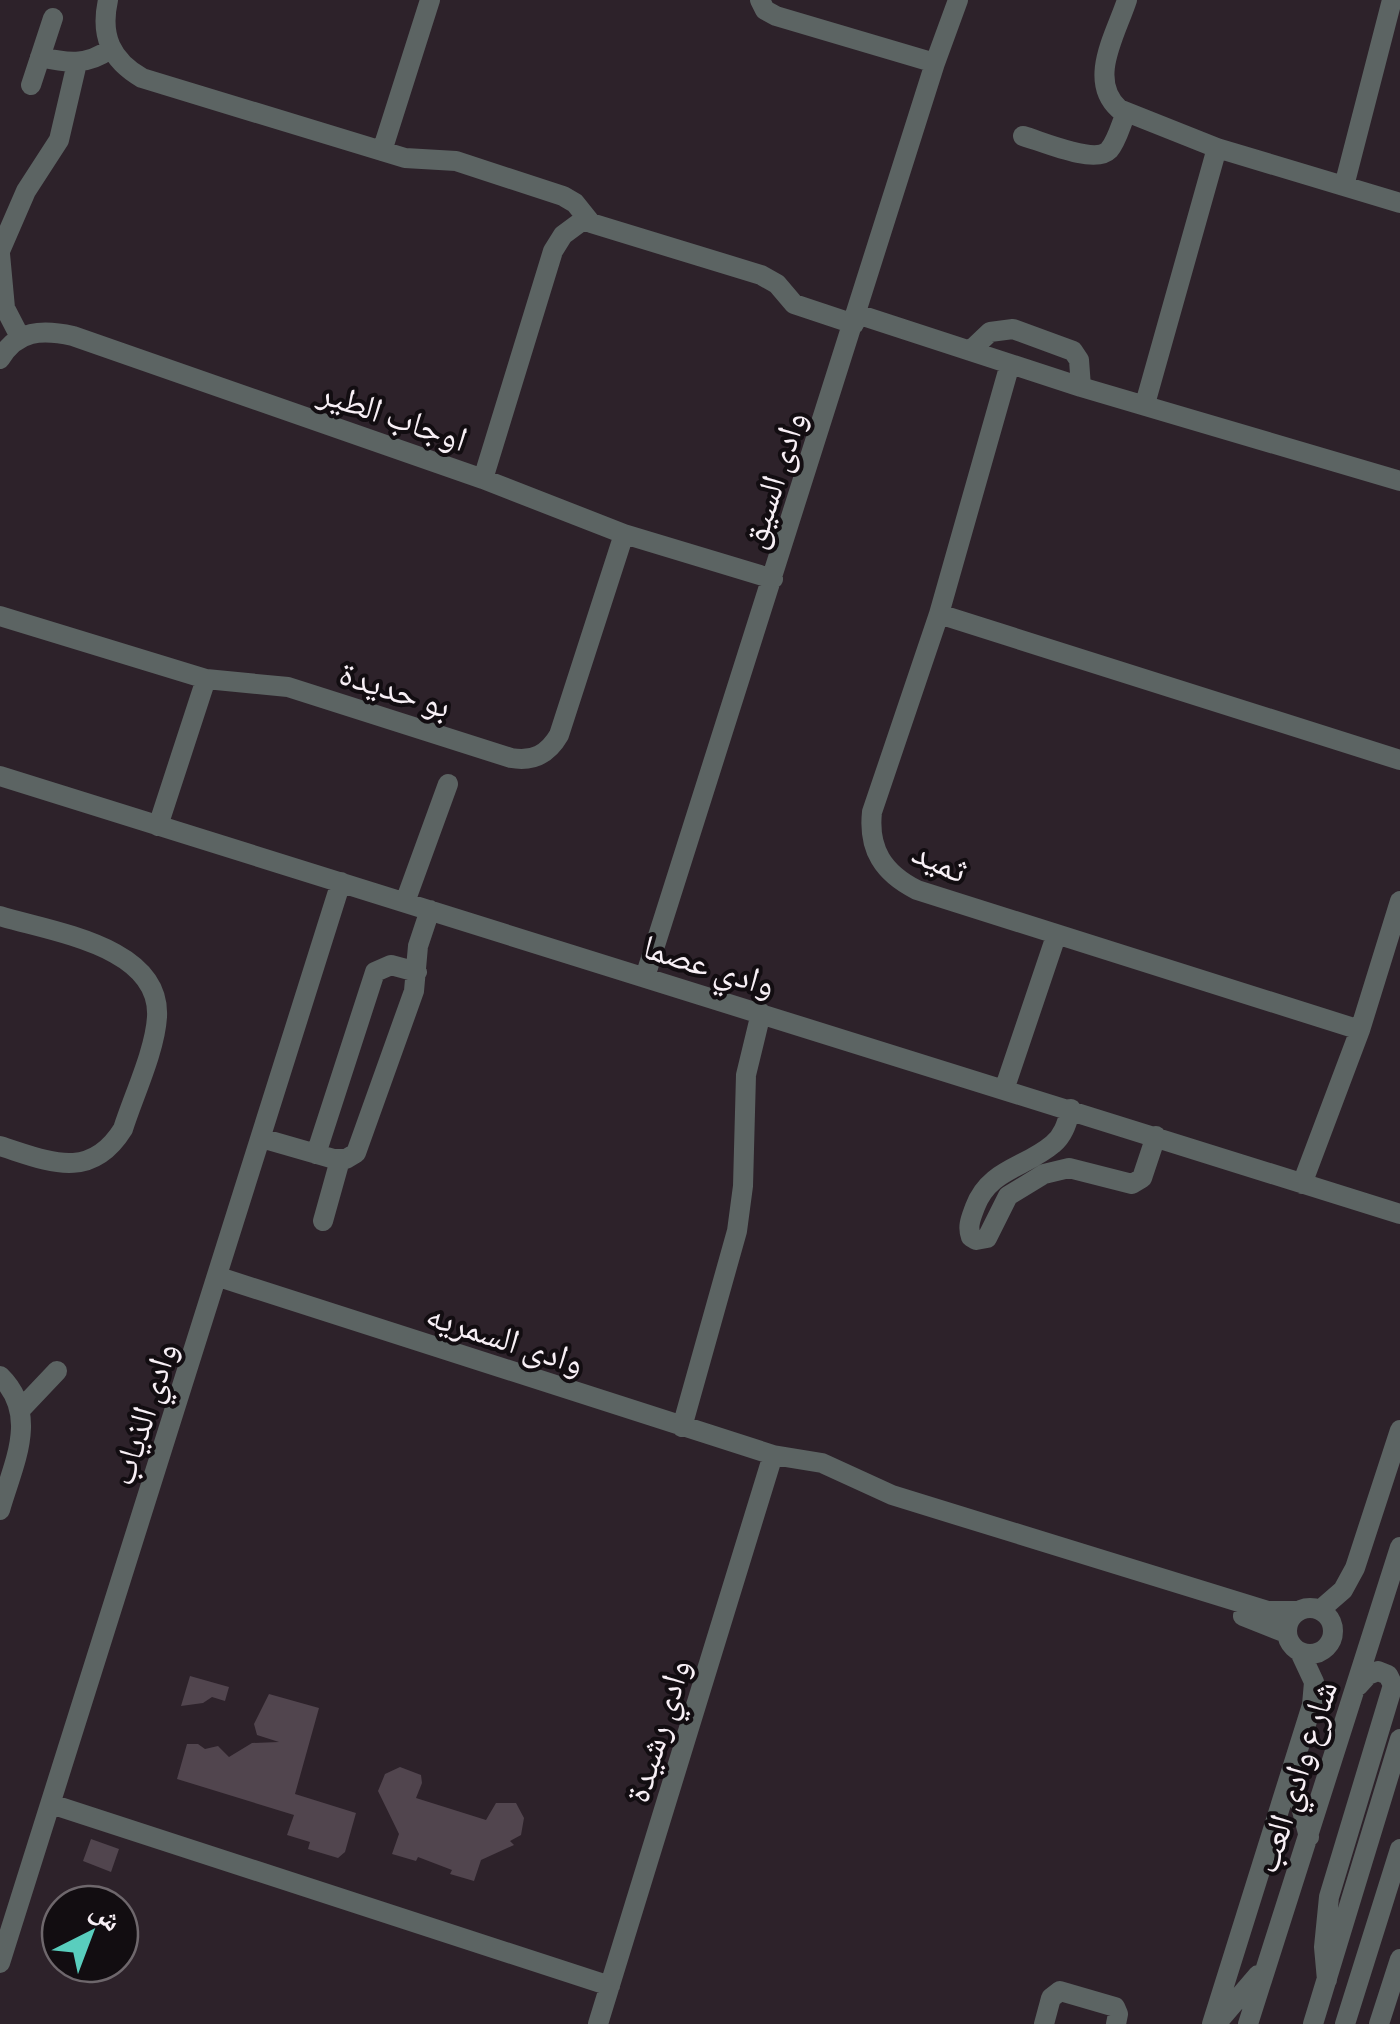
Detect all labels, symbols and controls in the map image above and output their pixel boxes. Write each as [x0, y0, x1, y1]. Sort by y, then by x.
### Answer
street label: اوجاب الطير [313, 367, 474, 459]
street label: وادى السيق [729, 405, 815, 554]
street label: بو حديدة [335, 649, 457, 726]
street label: ثميد [906, 828, 975, 891]
street label: وادي عصما [636, 923, 781, 1012]
street label: وادى السمريه [421, 1290, 590, 1384]
street label: وادي الذياب [98, 1336, 193, 1493]
street label: وادي رشيدة [613, 1653, 706, 1809]
street label: شارع وادي العب [1242, 1674, 1353, 1880]
north arrow [40, 1884, 140, 1984]
text: ش [84, 1892, 130, 1938]

